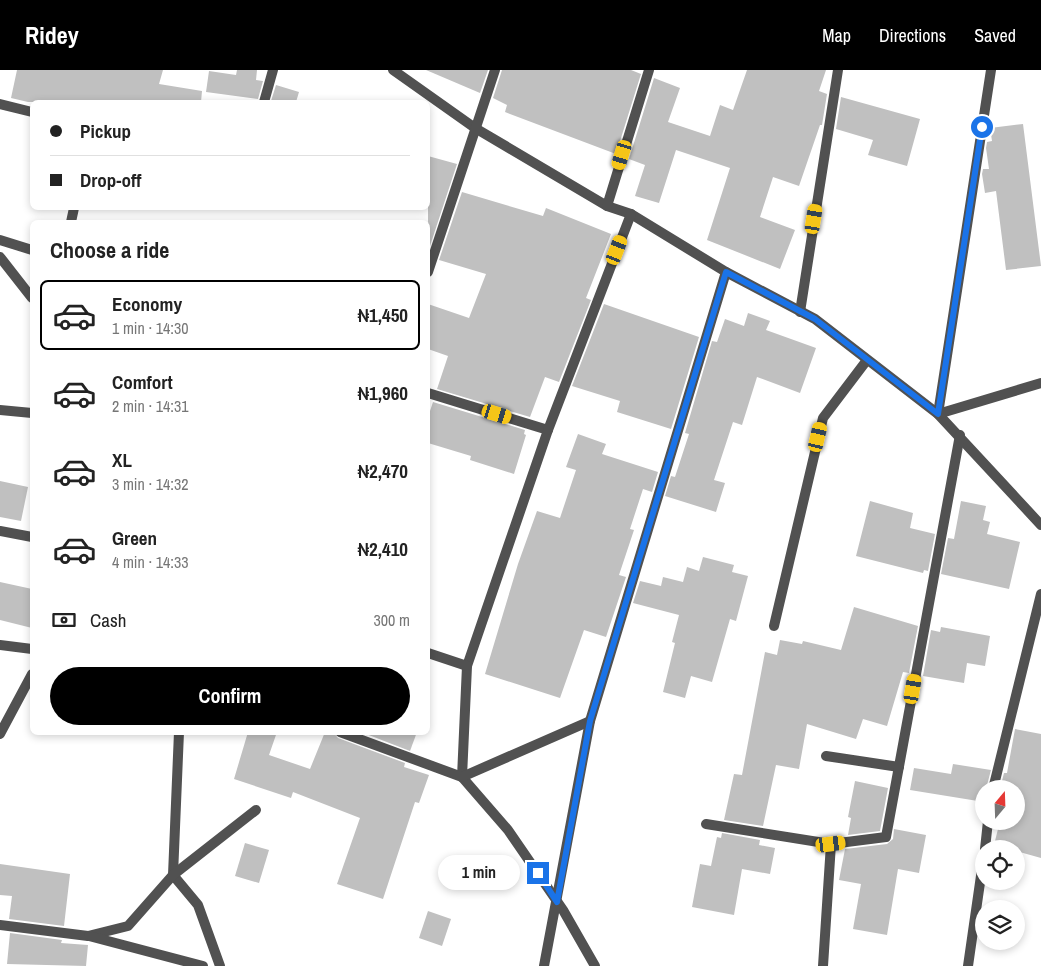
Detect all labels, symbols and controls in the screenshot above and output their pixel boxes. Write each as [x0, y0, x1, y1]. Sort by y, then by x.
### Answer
text: Ridey [25, 19, 79, 51]
text: Map [822, 23, 851, 48]
text: Directions [879, 23, 946, 48]
text: Saved [974, 23, 1016, 48]
route start [971, 116, 993, 138]
text: Pickup [80, 118, 131, 144]
car [610, 138, 633, 172]
text: Drop-off [80, 167, 141, 193]
car [804, 203, 823, 235]
car [604, 233, 629, 267]
text: Choose a ride [50, 235, 169, 265]
text: Economy [112, 291, 182, 317]
icon: car [52, 293, 97, 338]
text: ₦1,450 [358, 302, 408, 328]
text: 1 min · 14:30 [112, 317, 189, 339]
text: Comfort [112, 369, 173, 395]
icon: car [52, 371, 97, 416]
text: ₦1,960 [358, 380, 408, 406]
text: 2 min · 14:31 [112, 395, 189, 417]
car [480, 402, 513, 426]
car [807, 421, 828, 453]
text: XL [112, 447, 132, 473]
icon: car [52, 449, 97, 494]
text: ₦2,470 [358, 458, 408, 484]
text: 3 min · 14:32 [112, 473, 189, 495]
text: Green [112, 525, 157, 551]
icon: car [52, 527, 97, 572]
text: ₦2,410 [358, 536, 408, 562]
text: 4 min · 14:33 [112, 551, 189, 573]
icon: cash [50, 606, 78, 634]
text: Cash [90, 607, 126, 633]
text: 300 m [374, 609, 410, 631]
button: Confirm [50, 667, 410, 725]
car [903, 673, 922, 705]
north arrow [975, 780, 1025, 830]
map controls [975, 780, 1025, 950]
car [815, 835, 846, 853]
button: locate [975, 840, 1025, 890]
callout: 1 min [438, 856, 520, 890]
text: 1 min [462, 861, 496, 883]
route end [527, 862, 549, 884]
button: layers [975, 900, 1025, 950]

